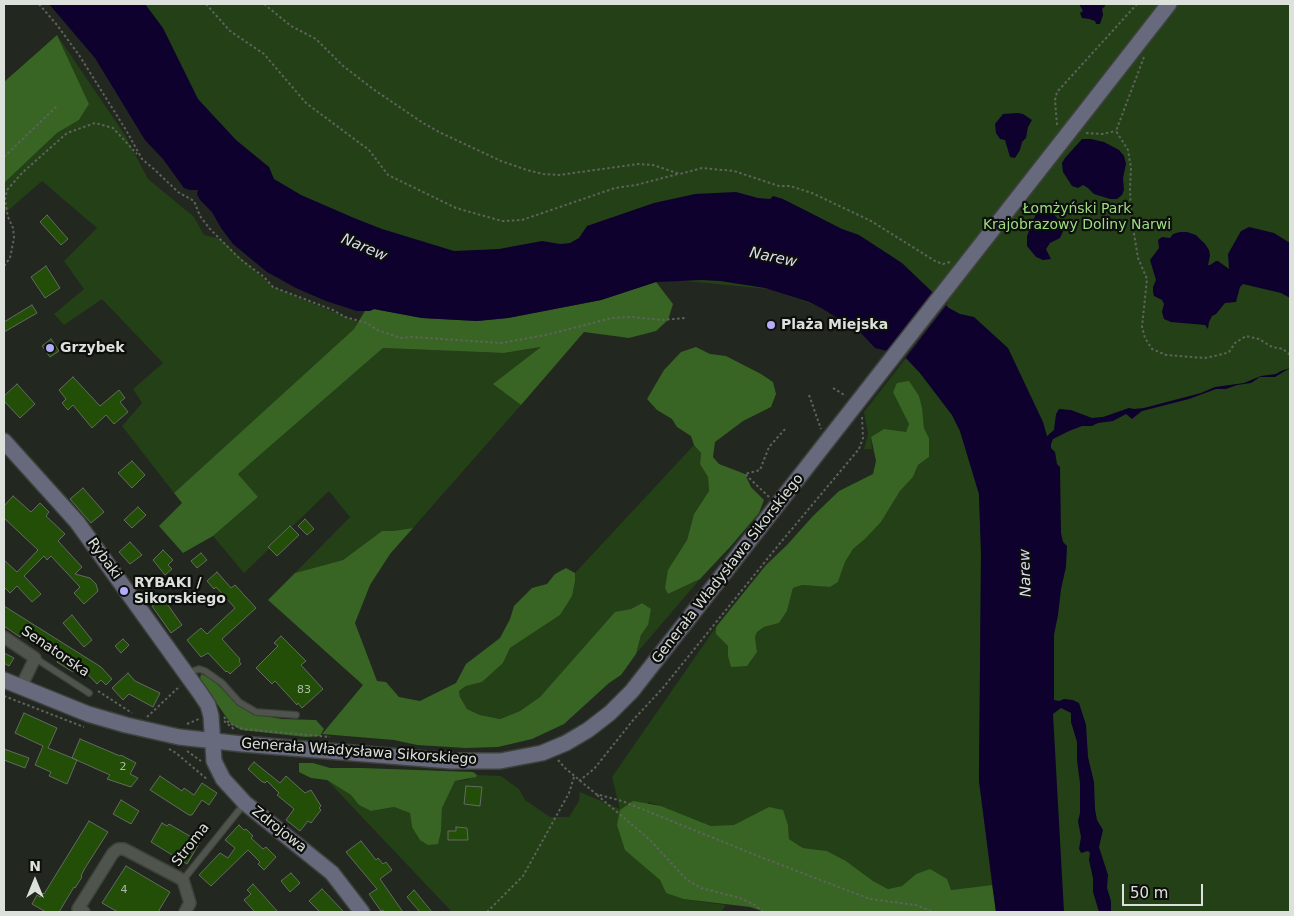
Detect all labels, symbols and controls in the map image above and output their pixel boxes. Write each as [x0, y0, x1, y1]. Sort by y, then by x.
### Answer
park label: Łomżyński Park Krajobrazowy Doliny Narwi [983, 201, 1171, 233]
water label: Narew [338, 230, 390, 266]
water label: Narew [748, 244, 798, 272]
place label: Plaża Miejska [781, 317, 888, 333]
marker: Plaża Miejska [765, 319, 777, 331]
place label: Grzybek [60, 340, 124, 356]
marker: Grzybek [44, 342, 56, 354]
street label: Generała Władysława Sikorskiego [649, 471, 807, 667]
street label: Rybaki [83, 535, 125, 583]
water label: Narew [1016, 549, 1036, 597]
place label: RYBAKI / Sikorskiego [134, 575, 226, 608]
marker: RYBAKI / Sikorskiego [118, 585, 130, 597]
street label: Senatorska [18, 623, 92, 681]
house number: 83 [297, 683, 311, 697]
street label: Generała Władysława Sikorskiego [241, 735, 477, 769]
house number: 2 [120, 760, 126, 774]
street label: Zdrojowa [248, 803, 310, 857]
street label: Stroma [169, 820, 213, 870]
north arrow [10, 856, 60, 906]
text: N [29, 858, 41, 874]
scale bar [1124, 874, 1205, 906]
house number: 4 [121, 883, 127, 897]
text: 50 m [1130, 884, 1168, 902]

